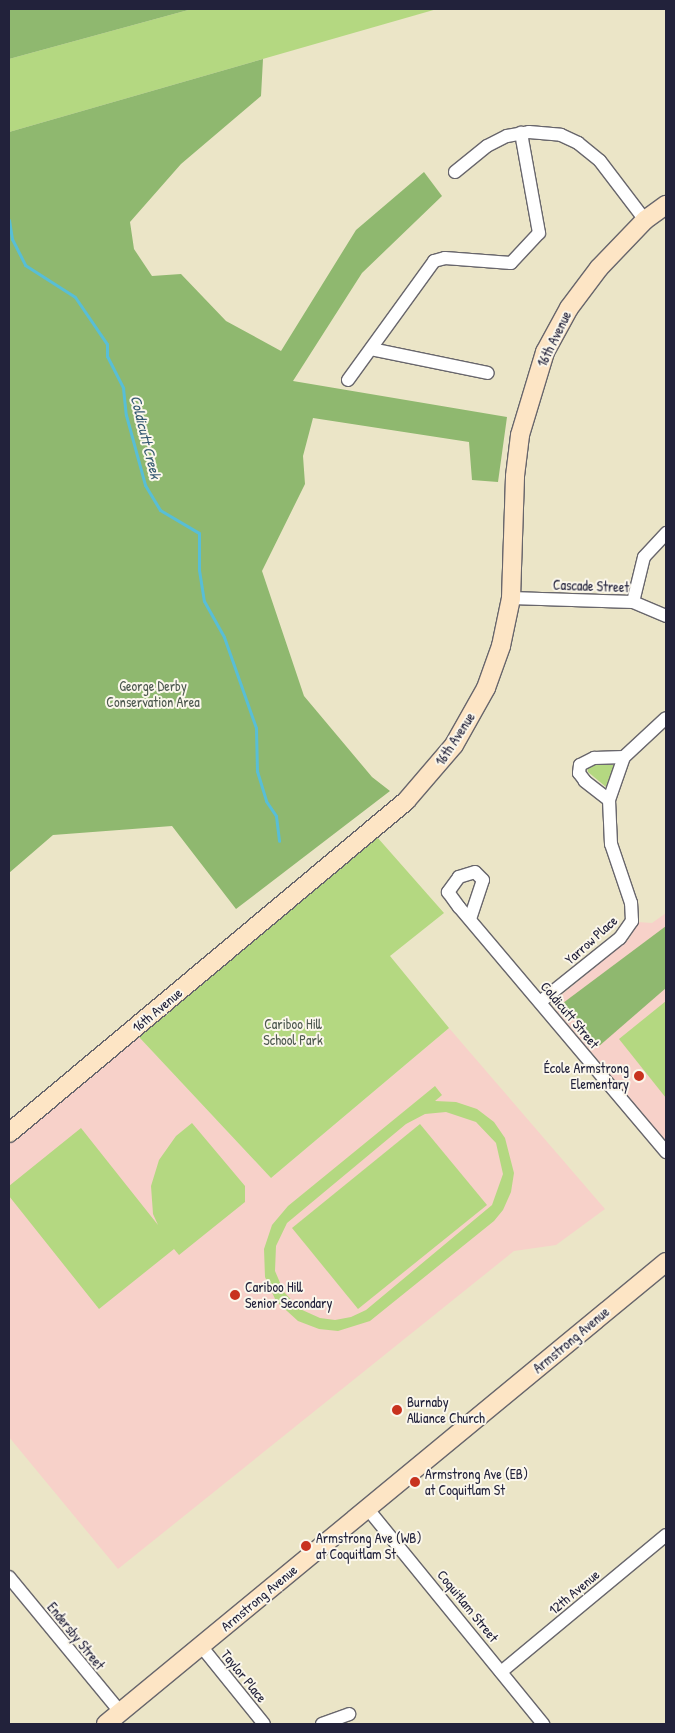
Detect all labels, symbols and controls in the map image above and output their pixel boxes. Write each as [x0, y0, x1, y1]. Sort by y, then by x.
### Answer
street label: 16th Avenue [533, 308, 575, 370]
water label: Coldicutt Creek [127, 393, 165, 481]
street label: Cascade Street [553, 576, 629, 596]
park label: George Derby Conservation Area [106, 678, 200, 710]
street label: 16th Avenue [432, 709, 478, 769]
street label: Yarrow Place [561, 912, 621, 968]
street label: Coldicutt Street [537, 978, 603, 1052]
street label: 16th Avenue [129, 984, 185, 1036]
park label: Cariboo Hill School Park [263, 1016, 323, 1048]
place label: École Armstrong Elementary [544, 1060, 629, 1092]
marker: École Armstrong Elementary [633, 1070, 645, 1082]
place label: Cariboo Hill Senior Secondary [245, 1279, 332, 1311]
marker: Cariboo Hill Senior Secondary [229, 1289, 241, 1301]
street label: Armstrong Avenue [529, 1303, 613, 1377]
place label: Burnaby Alliance Church [407, 1394, 485, 1426]
marker: Burnaby Alliance Church [391, 1404, 403, 1416]
place label: Armstrong Ave (EB) at Coquitlam St [425, 1466, 528, 1498]
marker: Armstrong Ave (EB) at Coquitlam St [409, 1476, 421, 1488]
place label: Armstrong Ave (WB) at Coquitlam St [316, 1530, 421, 1562]
marker: Armstrong Ave (WB) at Coquitlam St [300, 1540, 312, 1552]
street label: Armstrong Avenue [217, 1561, 301, 1635]
street label: 12th Avenue [545, 1566, 603, 1618]
street label: Coquitlam Street [434, 1567, 502, 1645]
street label: Endersby Street [44, 1599, 108, 1673]
street label: Taylor Place [218, 1646, 270, 1706]

